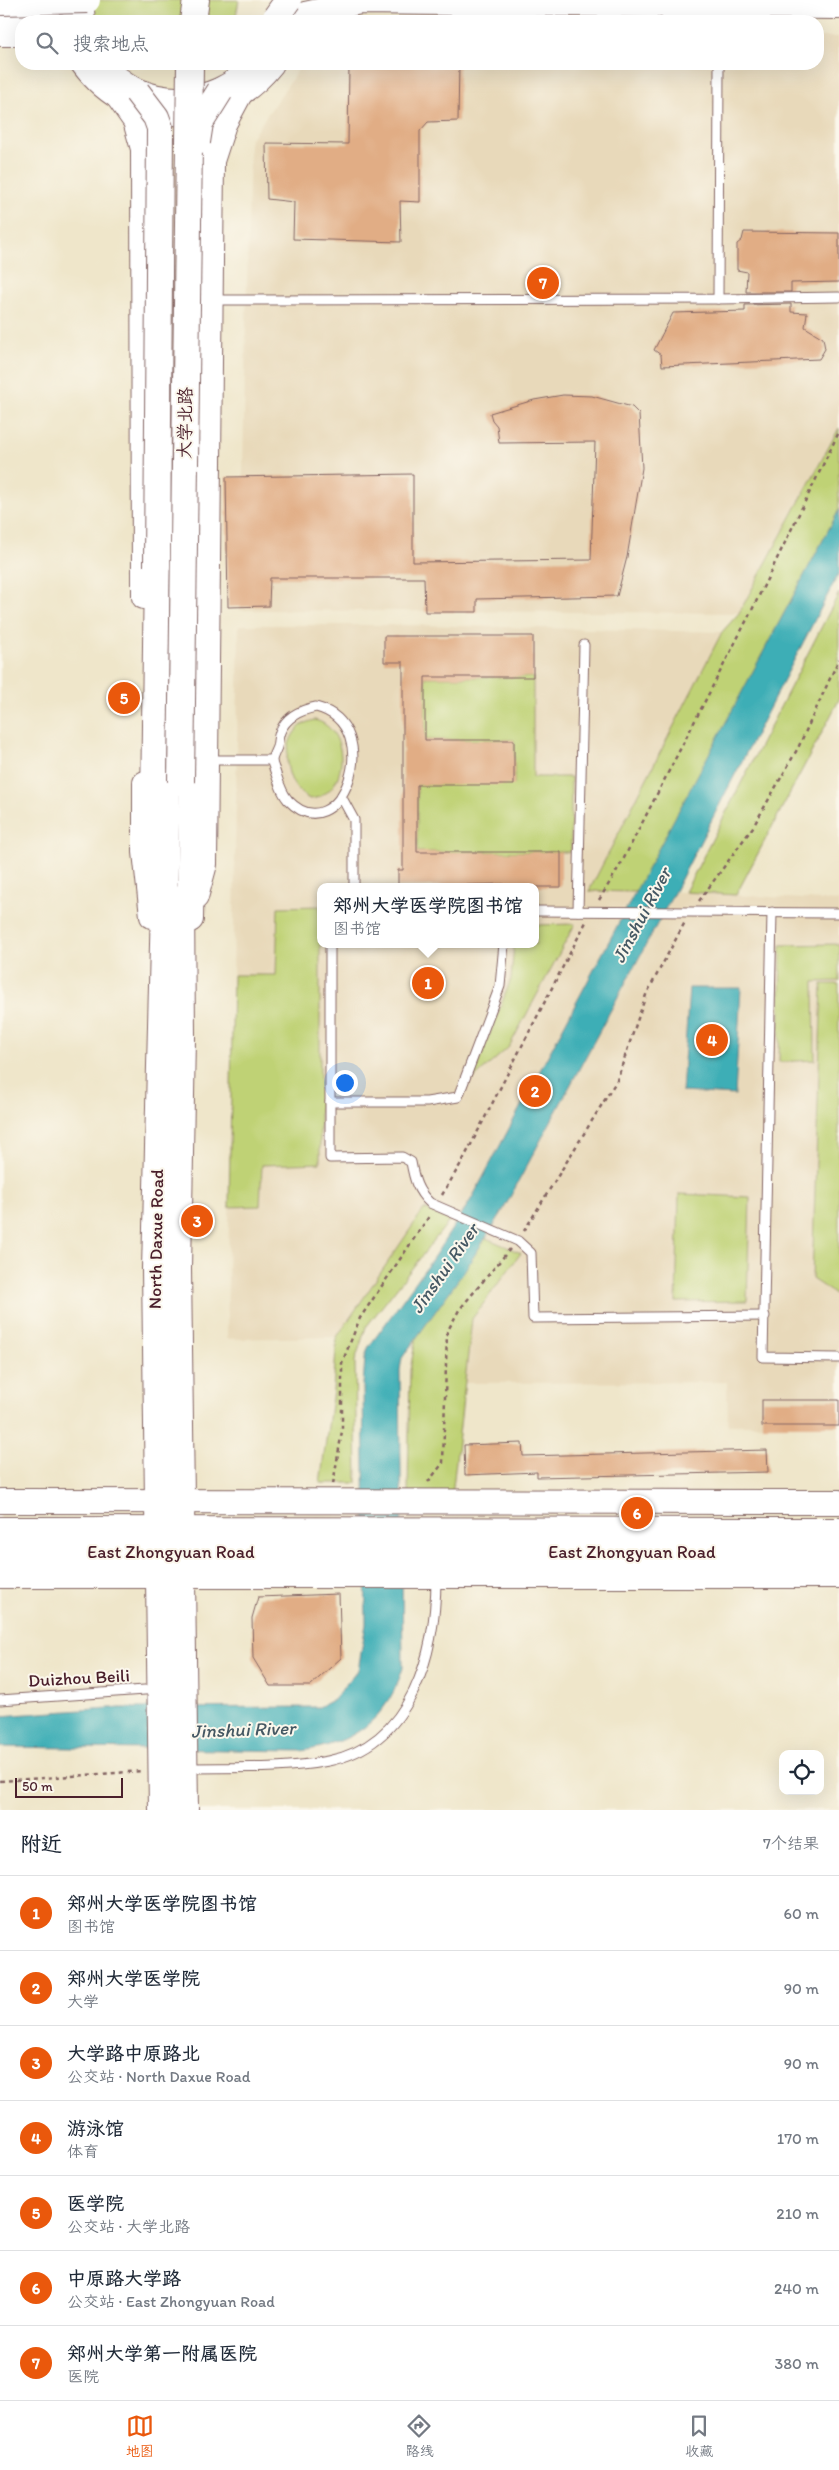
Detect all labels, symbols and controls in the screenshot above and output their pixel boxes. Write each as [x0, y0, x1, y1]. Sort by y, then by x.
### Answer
search box [15, 15, 824, 70]
icon: search [33, 29, 61, 57]
text: 搜索地点 [73, 32, 149, 55]
pin: 7 [527, 264, 559, 302]
street label: 大学北路 [173, 387, 197, 459]
pin: 5 [108, 679, 140, 717]
water label: Jinshui River [607, 862, 677, 967]
popup [317, 883, 539, 948]
text: 郑州大学医学院图书馆 [333, 894, 523, 917]
text: 图书馆 [333, 919, 381, 938]
pin: 1 [412, 964, 444, 1002]
pin: 4 [696, 1021, 728, 1059]
your location [332, 1070, 358, 1096]
pin: 2 [519, 1072, 551, 1110]
street label: North Daxue Road [144, 1169, 168, 1309]
pin: 3 [181, 1202, 213, 1240]
water label: Jinshui River [405, 1217, 485, 1318]
pin: 6 [621, 1494, 653, 1532]
street label: East Zhongyuan Road [87, 1541, 255, 1563]
street label: East Zhongyuan Road [548, 1541, 716, 1563]
street label: Duizhou Beili [28, 1664, 130, 1692]
water label: Jinshui River [191, 1716, 297, 1743]
map controls [779, 1750, 824, 1795]
button: locate [779, 1750, 824, 1795]
scale bar [15, 1775, 122, 1798]
text: 50 m [22, 1778, 53, 1795]
text: 附近 [20, 1831, 62, 1856]
text: 7个结果 [763, 1834, 819, 1853]
text: 郑州大学医学院图书馆 [67, 1892, 257, 1915]
text: 1 [32, 1904, 40, 1923]
text: 60 m [784, 1904, 819, 1923]
text: 图书馆 [67, 1917, 115, 1936]
text: 郑州大学医学院 [67, 1967, 200, 1990]
text: 2 [32, 1979, 40, 1998]
text: 90 m [784, 1979, 819, 1998]
text: 大学 [67, 1992, 99, 2011]
text: 大学路中原路北 [67, 2042, 200, 2065]
text: 3 [32, 2054, 40, 2073]
text: 90 m [784, 2054, 819, 2073]
text: 公交站 · North Daxue Road [67, 2067, 251, 2086]
text: 游泳馆 [67, 2117, 124, 2140]
text: 4 [31, 2129, 41, 2148]
text: 170 m [777, 2129, 819, 2148]
text: 体育 [67, 2142, 99, 2161]
text: 医学院 [67, 2192, 124, 2215]
text: 5 [32, 2204, 40, 2223]
text: 210 m [776, 2204, 819, 2223]
text: 公交站 · 大学北路 [67, 2217, 190, 2236]
text: 中原路大学路 [67, 2267, 181, 2290]
text: 6 [32, 2279, 40, 2298]
text: 240 m [774, 2279, 819, 2298]
text: 公交站 · East Zhongyuan Road [67, 2292, 275, 2311]
text: 郑州大学第一附属医院 [67, 2342, 257, 2365]
text: 7 [32, 2354, 40, 2373]
text: 380 m [775, 2354, 819, 2373]
text: 医院 [67, 2367, 99, 2386]
tab: 地图 [126, 2412, 154, 2460]
tab: 路线 [405, 2412, 433, 2460]
tab: 收藏 [685, 2412, 713, 2460]

